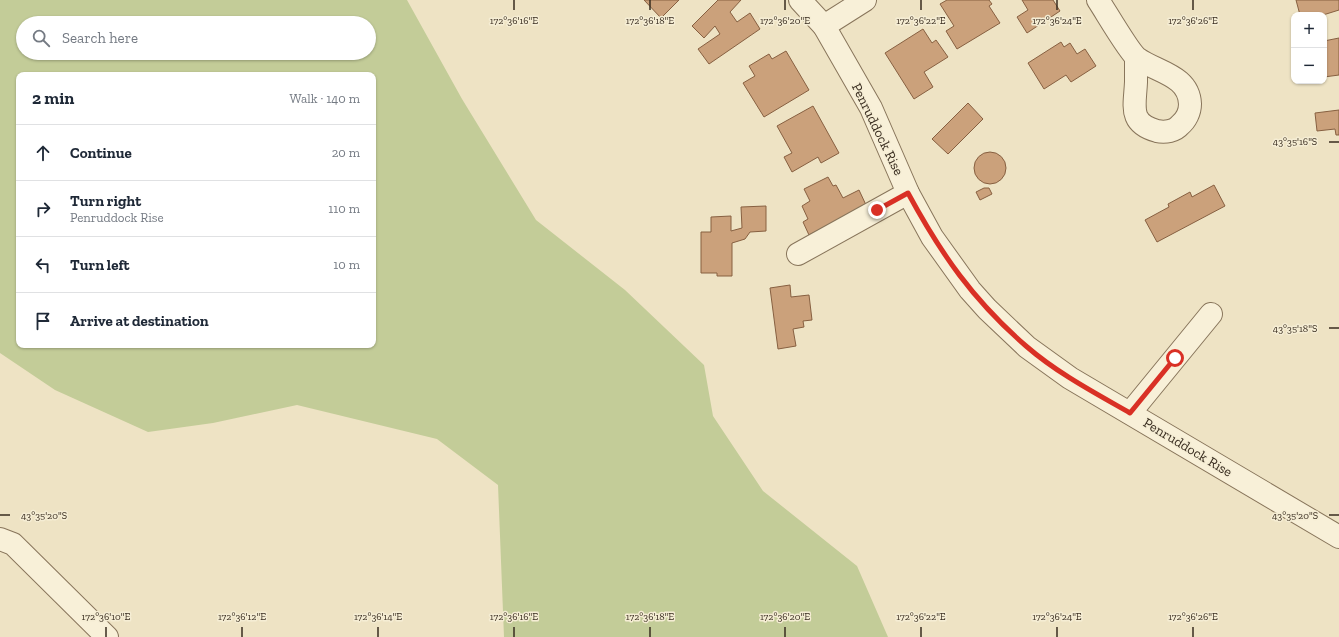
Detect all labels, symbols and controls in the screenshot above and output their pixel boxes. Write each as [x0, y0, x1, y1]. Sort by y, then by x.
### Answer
map controls [1291, 12, 1327, 84]
button: + [1291, 12, 1327, 48]
text: 172°36'16"E [490, 15, 538, 27]
text: 172°36'18"E [626, 15, 674, 27]
text: 172°36'20"E [760, 15, 810, 27]
text: 172°36'22"E [896, 15, 946, 27]
text: 172°36'24"E [1032, 15, 1082, 27]
text: 172°36'26"E [1168, 15, 1218, 27]
search box [16, 16, 376, 60]
icon: search [30, 27, 52, 49]
text: Search here [62, 29, 138, 47]
button: − [1291, 48, 1327, 84]
street label: Penruddock Rise [848, 80, 907, 179]
text: 2 min [32, 88, 74, 108]
text: Walk · 140 m [290, 91, 360, 106]
text: 43°35'16"S [1273, 136, 1317, 148]
icon: ahead [32, 142, 54, 164]
text: Continue [70, 144, 132, 162]
text: 20 m [332, 145, 360, 160]
text: Turn right [70, 192, 141, 210]
icon: right [32, 198, 54, 220]
text: 110 m [328, 201, 360, 216]
route end [868, 201, 886, 219]
text: Penruddock Rise [70, 210, 164, 225]
icon: left [32, 254, 54, 276]
text: Turn left [70, 256, 130, 274]
text: 10 m [333, 257, 360, 272]
icon: arrive [32, 310, 54, 332]
text: Arrive at destination [70, 312, 209, 330]
text: 43°35'18"S [1273, 323, 1317, 335]
route start [1166, 349, 1184, 367]
street label: Penruddock Rise [1140, 414, 1236, 481]
text: 43°35'20"S [21, 510, 67, 522]
text: 43°35'20"S [1272, 510, 1318, 522]
text: 172°36'10"E [82, 611, 131, 623]
text: 172°36'12"E [218, 611, 266, 623]
text: 172°36'14"E [354, 611, 402, 623]
text: 172°36'16"E [490, 611, 538, 623]
text: 172°36'18"E [626, 611, 674, 623]
text: 172°36'20"E [760, 611, 810, 623]
text: 172°36'22"E [896, 611, 946, 623]
text: 172°36'24"E [1032, 611, 1082, 623]
text: 172°36'26"E [1168, 611, 1218, 623]

